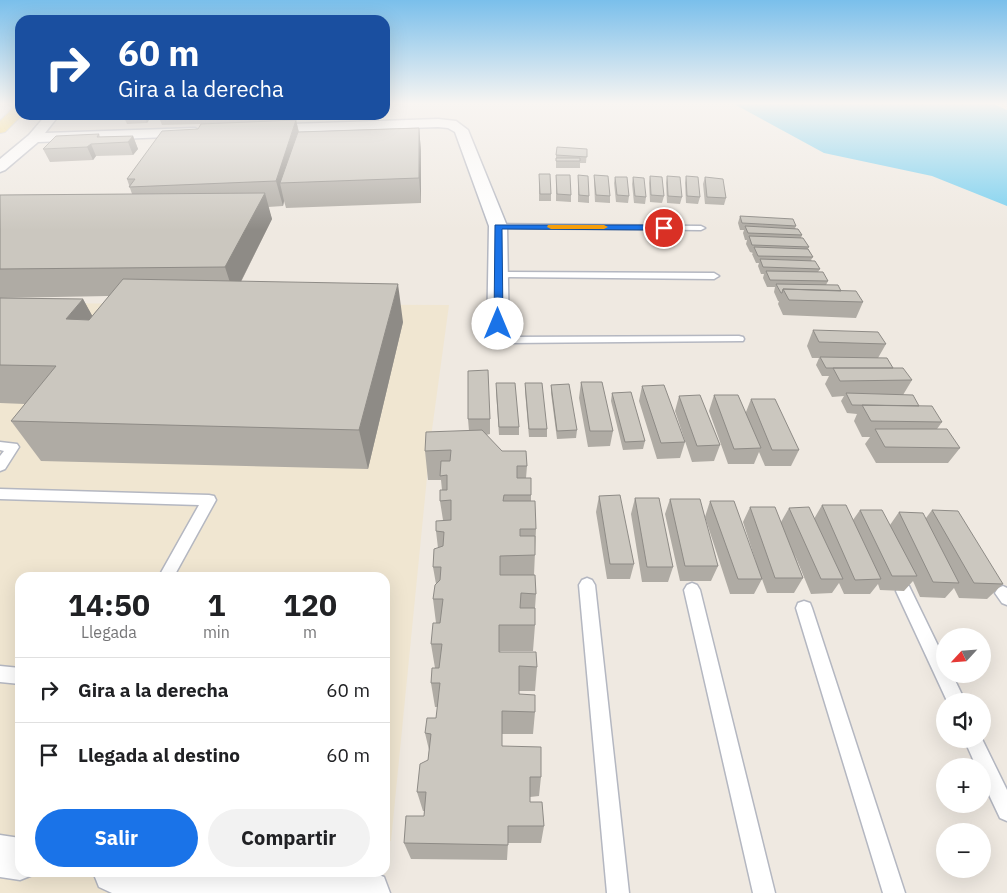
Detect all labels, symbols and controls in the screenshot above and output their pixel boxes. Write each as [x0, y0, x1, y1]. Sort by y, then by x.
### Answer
text: 60 m [118, 30, 200, 76]
icon: right [35, 35, 100, 100]
text: Gira a la derecha [118, 74, 284, 103]
pin [643, 207, 685, 249]
icon: arrive [650, 214, 678, 242]
position arrow [471, 297, 523, 349]
text: 14:50 [68, 585, 150, 624]
text: 1 [207, 585, 225, 624]
text: 120 [283, 585, 337, 624]
text: Llegada [81, 622, 137, 642]
text: min [203, 622, 230, 642]
text: m [303, 622, 317, 642]
north arrow [936, 628, 991, 682]
map controls [936, 628, 991, 878]
icon: right [35, 676, 63, 704]
text: Gira a la derecha [78, 678, 229, 702]
text: 60 m [326, 678, 370, 702]
button: sound [936, 693, 991, 748]
icon: arrive [35, 741, 63, 769]
text: Llegada al destino [78, 743, 240, 767]
text: 60 m [326, 743, 370, 767]
button: + [936, 758, 991, 813]
button: Salir [35, 809, 198, 867]
button: Compartir [208, 809, 370, 867]
button: − [936, 823, 991, 878]

